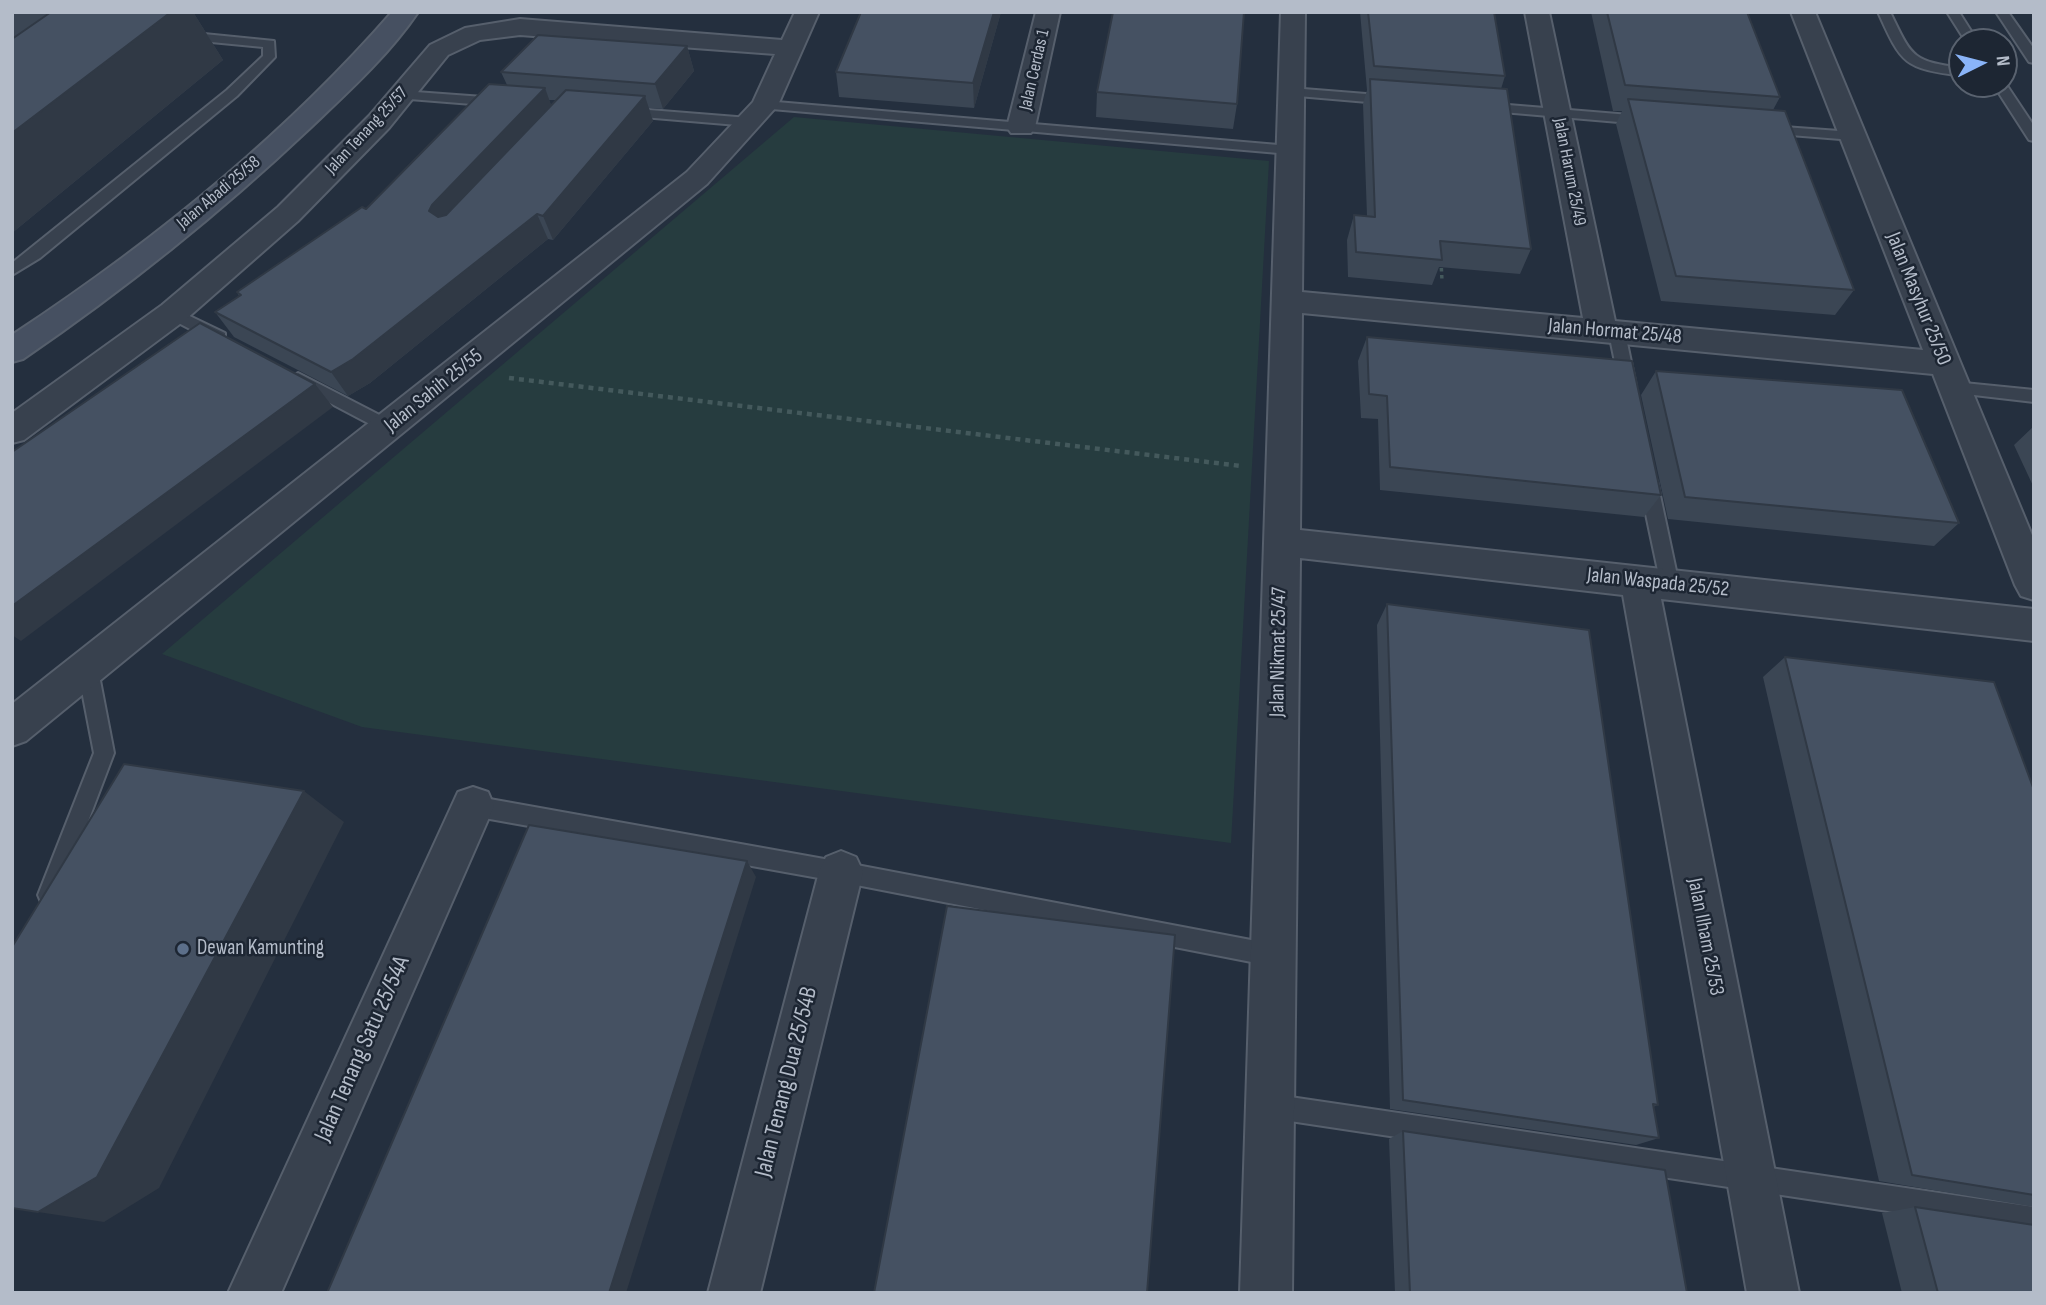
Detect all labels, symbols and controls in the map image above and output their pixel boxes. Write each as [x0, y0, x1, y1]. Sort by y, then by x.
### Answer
street label: Jalan Cerdas 1 [1015, 28, 1055, 112]
north arrow [1948, 28, 2018, 98]
text: N [1990, 55, 2014, 67]
street label: Jalan Tenang 25/57 [321, 83, 413, 179]
street label: Jalan Harum 25/49 [1548, 116, 1590, 228]
street label: Jalan Abadi 25/58 [173, 152, 265, 234]
street label: Jalan Masyhur 25/50 [1880, 229, 1956, 369]
street label: Jalan Hormat 25/48 [1547, 314, 1683, 350]
street label: Jalan Sahih 25/55 [380, 344, 488, 438]
street label: Jalan Waspada 25/52 [1586, 563, 1730, 603]
street label: Jalan Nikmat 25/47 [1265, 587, 1293, 717]
street label: Jalan Ilham 25/53 [1681, 876, 1729, 998]
place label: Dewan Kamunting [197, 936, 324, 962]
marker: Dewan Kamunting [175, 941, 191, 957]
street label: Jalan Tenang Satu 25/54A [309, 952, 417, 1146]
street label: Jalan Tenang Dua 25/54B [749, 984, 825, 1180]

